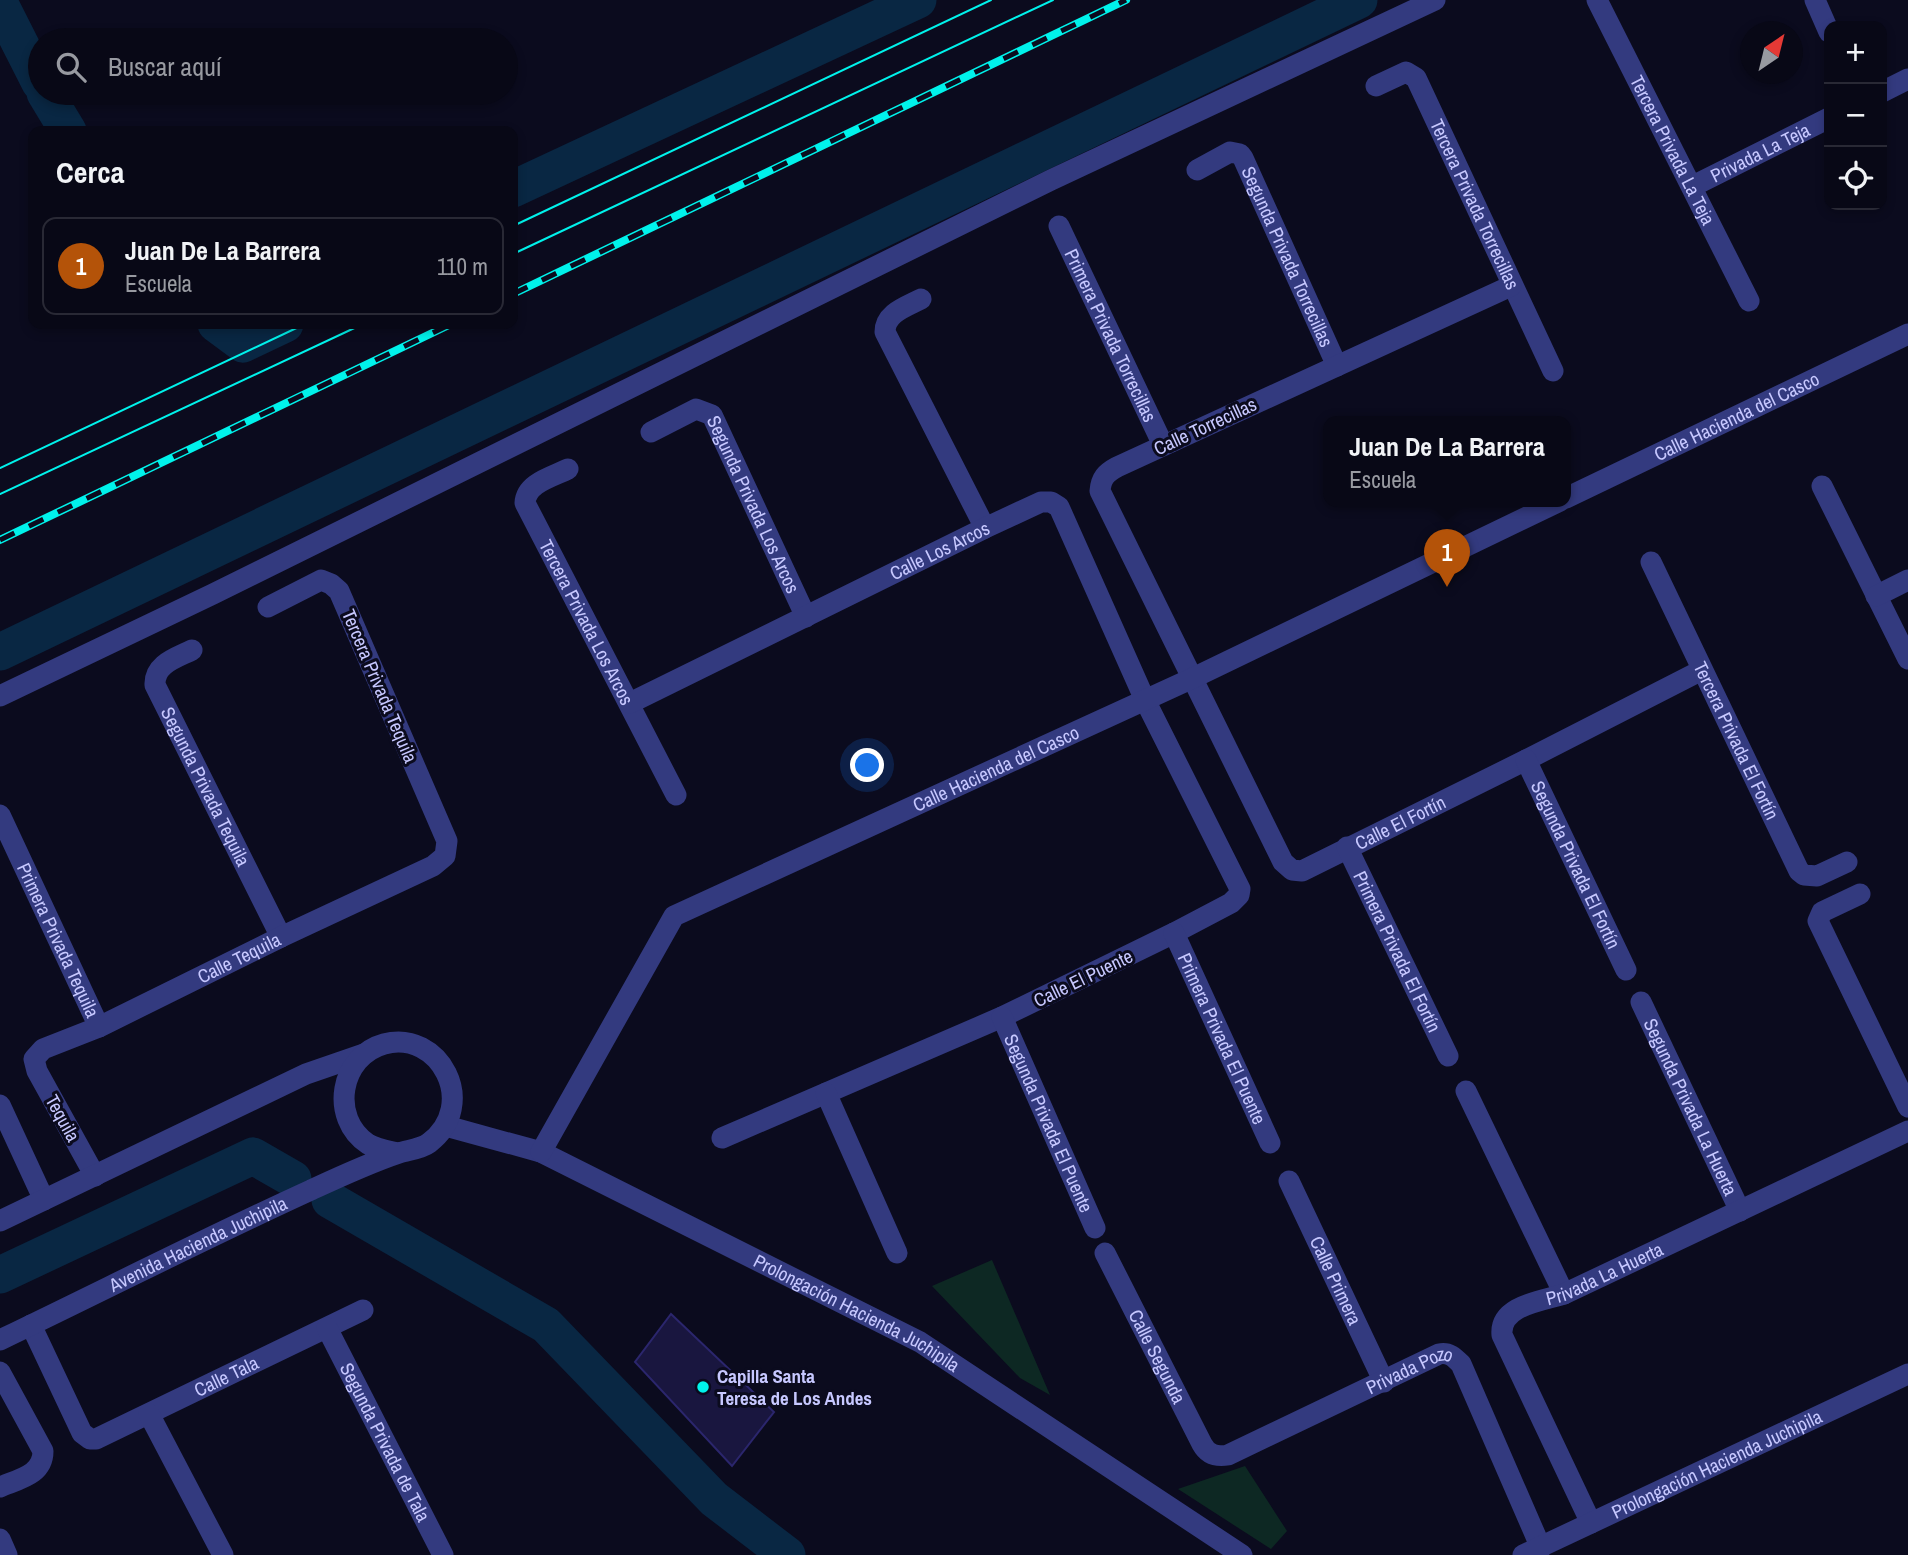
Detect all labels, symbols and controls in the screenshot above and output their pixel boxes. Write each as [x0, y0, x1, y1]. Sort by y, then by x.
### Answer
north arrow [1740, 21, 1803, 84]
map controls [1824, 21, 1887, 210]
button: + [1824, 21, 1887, 84]
search box [28, 28, 518, 105]
icon: search [52, 48, 90, 86]
text: Buscar aquí [108, 49, 222, 84]
street label: Tercera Privada La Teja [1624, 71, 1722, 230]
button: − [1824, 84, 1887, 147]
street label: Tercera Privada Torrecillas [1424, 115, 1526, 294]
street label: Privada La Teja [1706, 117, 1815, 188]
button: locate [1824, 147, 1887, 210]
text: Cerca [56, 152, 124, 192]
street label: Segunda Privada Torrecillas [1235, 162, 1340, 351]
text: Juan De La Barrera [125, 233, 321, 268]
street label: Primera Privada Torrecillas [1059, 245, 1163, 426]
text: 1 [76, 251, 86, 282]
text: 110 m [437, 251, 488, 282]
text: Escuela [125, 268, 192, 299]
street label: Calle Hacienda del Casco [1650, 366, 1823, 467]
street label: Calle Torrecillas [1149, 391, 1261, 461]
street label: Segunda Privada Los Arcos [701, 411, 806, 598]
popup [1323, 416, 1571, 507]
text: Juan De La Barrera [1349, 429, 1545, 464]
text: Escuela [1349, 464, 1416, 495]
street label: Calle Los Arcos [885, 515, 994, 586]
pin: 1 [1424, 529, 1470, 587]
street label: Tercera Privada Los Arcos [533, 535, 640, 710]
street label: Tercera Privada Tequila [336, 605, 424, 767]
street label: Tercera Privada El Fortín [1688, 657, 1786, 824]
street label: Segunda Privada Tequila [155, 702, 257, 871]
street label: Calle Hacienda del Casco [909, 719, 1083, 818]
your location [850, 748, 884, 782]
street label: Segunda Privada El Fortín [1525, 776, 1627, 953]
street label: Calle El Fortín [1350, 789, 1450, 856]
street label: Primera Privada Tequila [11, 858, 106, 1022]
street label: Primera Privada El Fortín [1347, 867, 1447, 1036]
street label: Calle Tequila [193, 926, 285, 989]
street label: Calle El Puente [1029, 943, 1137, 1013]
street label: Primera Privada El Puente [1172, 949, 1273, 1128]
street label: Segunda Privada La Huerta [1638, 1014, 1744, 1200]
street label: Segunda Privada El Puente [998, 1030, 1100, 1216]
street label: Tequila [39, 1090, 87, 1147]
street label: Avenida Hacienda Juchipila [104, 1190, 291, 1298]
street label: Calle Primera [1304, 1232, 1368, 1329]
street label: Privada La Huerta [1543, 1236, 1668, 1311]
street label: Prolongación Hacienda Juchipila [749, 1248, 965, 1378]
street label: Calle Segunda [1123, 1305, 1192, 1408]
street label: Privada Pozo [1362, 1340, 1457, 1400]
street label: Calle Tala [190, 1349, 263, 1403]
street label: Segunda Privada de Tala [334, 1358, 437, 1526]
place label: Capilla Santa Teresa de Los Andes [717, 1363, 872, 1411]
marker: Capilla Santa Teresa de Los Andes [695, 1379, 711, 1395]
street label: Prolongación Hacienda Juchipila [1607, 1403, 1826, 1525]

